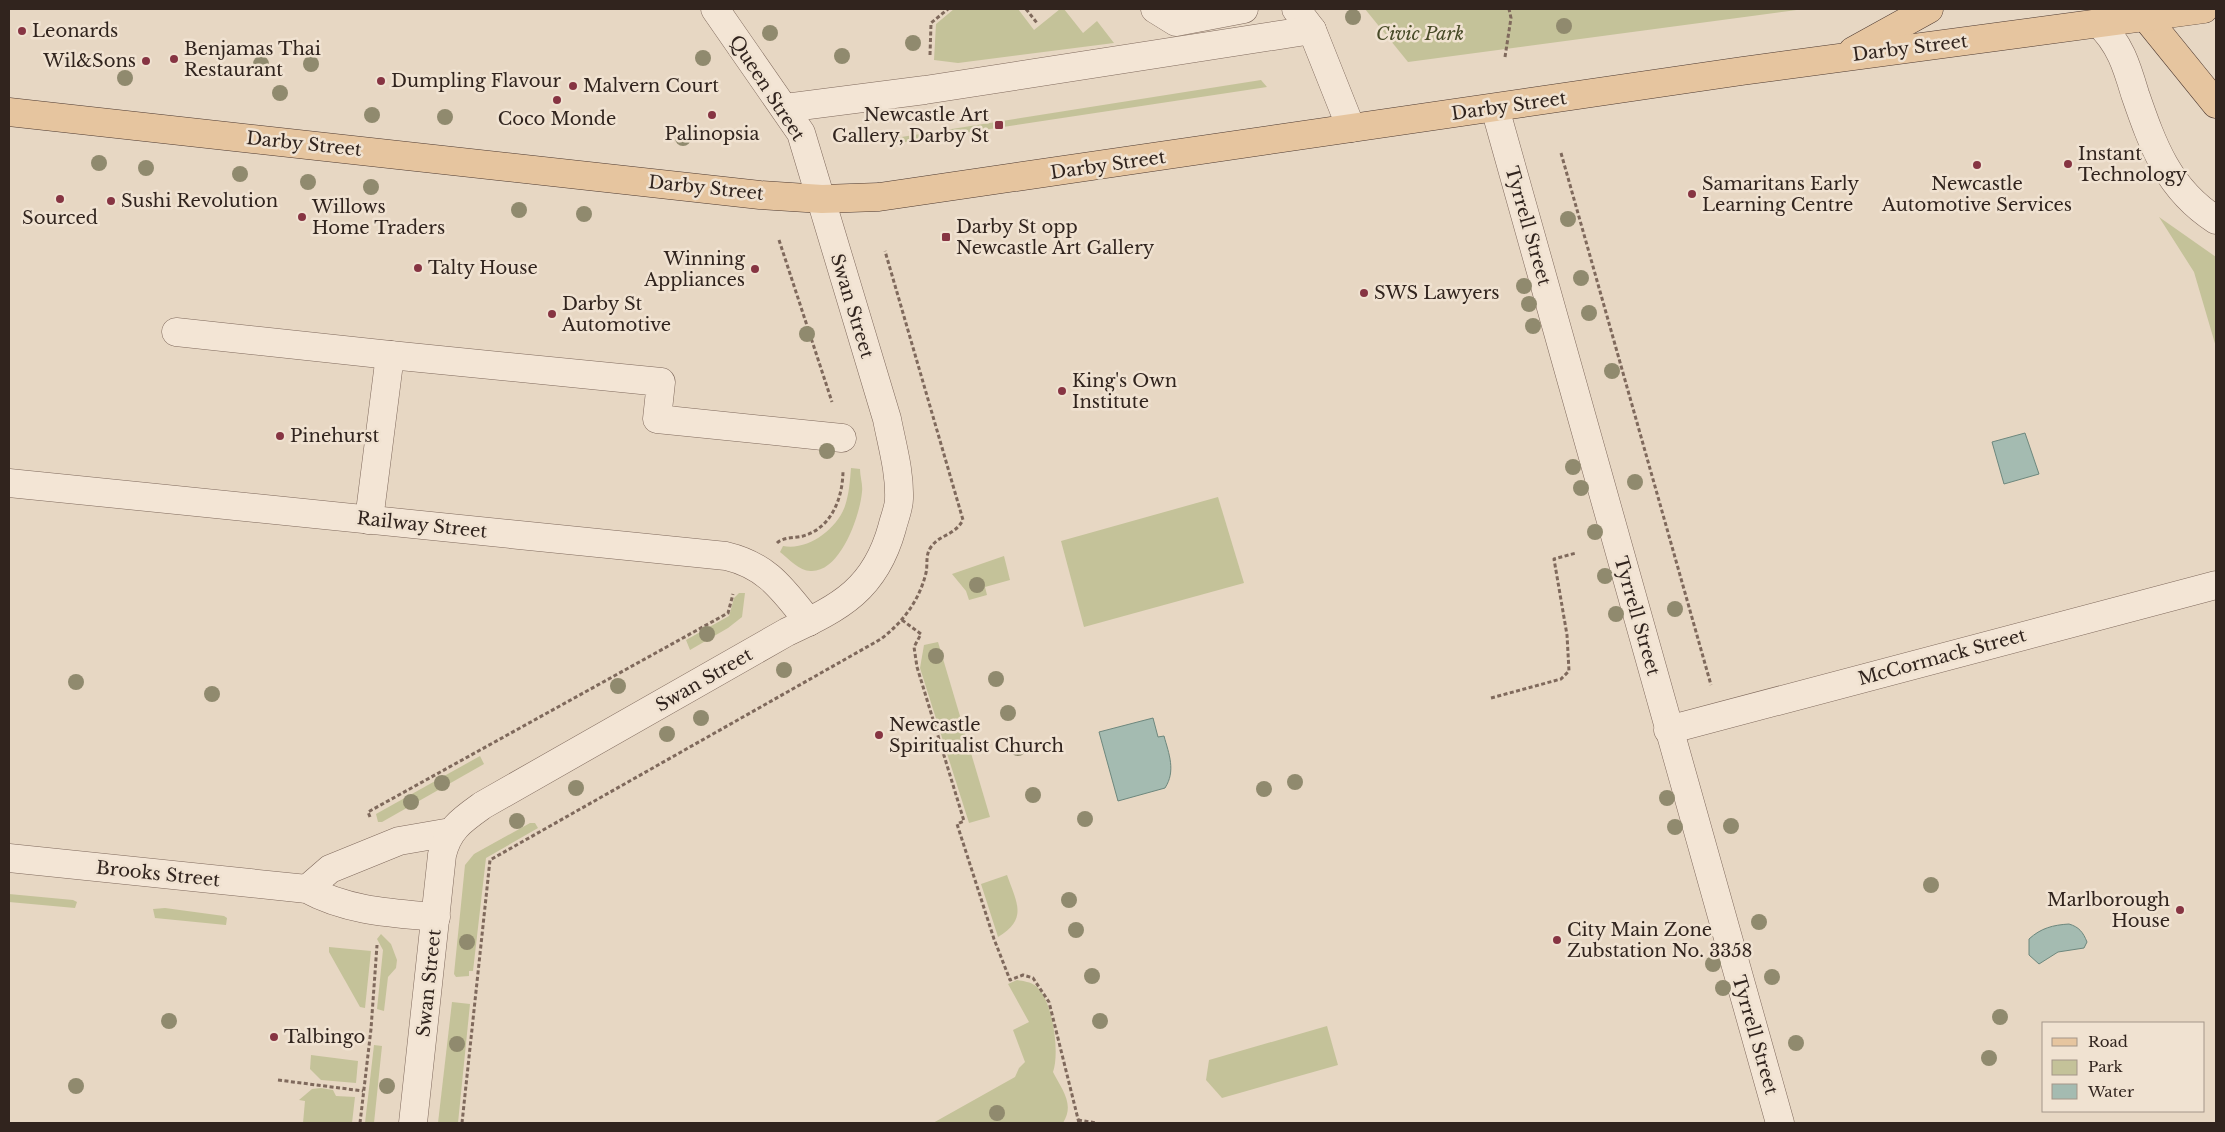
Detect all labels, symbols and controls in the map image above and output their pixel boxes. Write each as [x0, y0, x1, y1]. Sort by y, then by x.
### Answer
place label: Leonards [32, 20, 118, 42]
park label: Civic Park [1376, 23, 1464, 45]
marker: Leonards [16, 25, 28, 37]
street label: Darby Street [1851, 30, 1969, 66]
street label: Queen Street [725, 31, 809, 145]
place label: Benjamas Thai Restaurant [184, 38, 321, 81]
place label: Wil&Sons [42, 50, 136, 72]
marker: Benjamas Thai Restaurant [168, 53, 180, 65]
marker: Wil&Sons [140, 55, 152, 67]
place label: Dumpling Flavour [391, 70, 562, 92]
marker: Dumpling Flavour [375, 75, 387, 87]
place label: Malvern Court [583, 75, 719, 97]
marker: Malvern Court [567, 80, 579, 92]
street label: Darby Street [1450, 87, 1568, 125]
marker: Coco Monde [551, 94, 563, 106]
place label: Newcastle Art Gallery, Darby St [832, 104, 989, 147]
place label: Coco Monde [498, 108, 616, 130]
marker: Palinopsia [706, 109, 718, 121]
marker: Newcastle Art Gallery, Darby St [993, 119, 1005, 131]
place label: Palinopsia [665, 123, 759, 145]
street label: Darby Street [245, 127, 363, 161]
place label: Instant Technology [2078, 143, 2187, 186]
street label: Darby Street [1049, 146, 1167, 184]
marker: Instant Technology [2062, 158, 2074, 170]
marker: Newcastle Automotive Services [1971, 159, 1983, 171]
street label: Tyrrell Street [1500, 164, 1556, 288]
street label: Darby Street [647, 171, 765, 205]
place label: Samaritans Early Learning Centre [1702, 173, 1859, 216]
place label: Newcastle Automotive Services [1881, 173, 2072, 216]
marker: Samaritans Early Learning Centre [1686, 188, 1698, 200]
place label: Sushi Revolution [121, 190, 278, 212]
marker: Sourced [54, 193, 66, 205]
marker: Sushi Revolution [105, 195, 117, 207]
place label: Willows Home Traders [311, 196, 445, 239]
place label: Sourced [22, 207, 98, 229]
marker: Willows Home Traders [296, 211, 308, 223]
place label: Darby St opp Newcastle Art Gallery [956, 216, 1155, 259]
marker: Darby St opp Newcastle Art Gallery [940, 231, 952, 243]
place label: Winning Appliances [643, 248, 745, 291]
street label: Swan Street [826, 251, 878, 361]
place label: Talty House [428, 257, 538, 279]
marker: Talty House [412, 262, 424, 274]
marker: Winning Appliances [749, 263, 761, 275]
place label: SWS Lawyers [1374, 282, 1499, 304]
marker: SWS Lawyers [1358, 287, 1370, 299]
place label: Darby St Automotive [561, 293, 671, 336]
marker: Darby St Automotive [546, 308, 558, 320]
place label: King's Own Institute [1072, 370, 1177, 413]
marker: King's Own Institute [1056, 385, 1068, 397]
place label: Pinehurst [290, 425, 379, 447]
marker: Pinehurst [274, 430, 286, 442]
street label: Railway Street [356, 507, 489, 543]
street label: Tyrrell Street [1609, 554, 1665, 678]
street label: McCormack Street [1856, 624, 2028, 690]
street label: Swan Street [652, 643, 756, 717]
place label: Newcastle Spiritualist Church [889, 714, 1064, 757]
marker: Newcastle Spiritualist Church [873, 729, 885, 741]
street label: Brooks Street [95, 857, 221, 891]
place label: Marlborough House [2047, 889, 2170, 932]
marker: Marlborough House [2174, 904, 2186, 916]
place label: City Main Zone Zubstation No. 3358 [1567, 919, 1752, 962]
street label: Swan Street [412, 928, 446, 1038]
marker: City Main Zone Zubstation No. 3358 [1551, 934, 1563, 946]
street label: Tyrrell Street [1727, 973, 1783, 1097]
legend [2042, 1022, 2205, 1112]
place label: Talbingo [284, 1026, 365, 1048]
marker: Talbingo [268, 1031, 280, 1043]
text: Road [2088, 1032, 2128, 1051]
text: Park [2088, 1057, 2124, 1076]
text: Water [2087, 1082, 2135, 1101]

